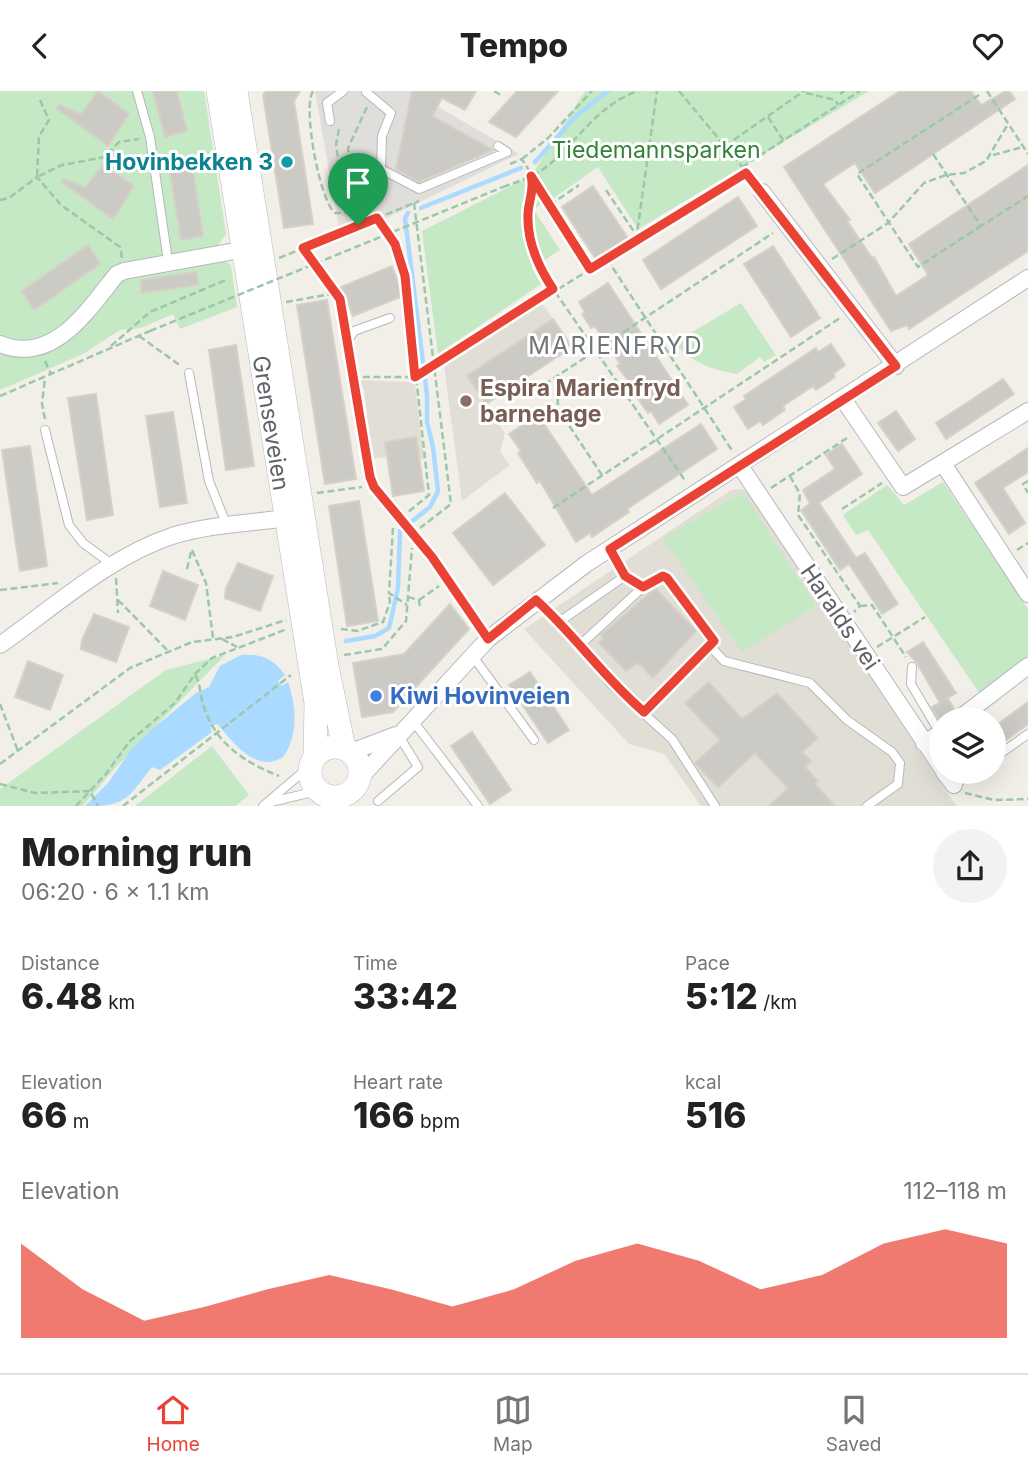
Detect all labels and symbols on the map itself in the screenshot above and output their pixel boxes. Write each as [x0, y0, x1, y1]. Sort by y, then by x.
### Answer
park label: Tiedemannsparken [551, 136, 761, 164]
place label: Hovinbekken 3 [105, 148, 273, 176]
pin [328, 153, 388, 225]
marker: Hovinbekken 3 [279, 154, 295, 170]
district label: MARIENFRYD [528, 331, 704, 360]
street label: Grenseveien [247, 354, 295, 492]
place label: Espira Marienfryd barnehage [480, 374, 681, 428]
marker: Espira Marienfryd barnehage [458, 393, 474, 409]
street label: Haralds vei [794, 559, 886, 675]
place label: Kiwi Hovinveien [390, 682, 570, 710]
marker: Kiwi Hovinveien [368, 688, 384, 704]

